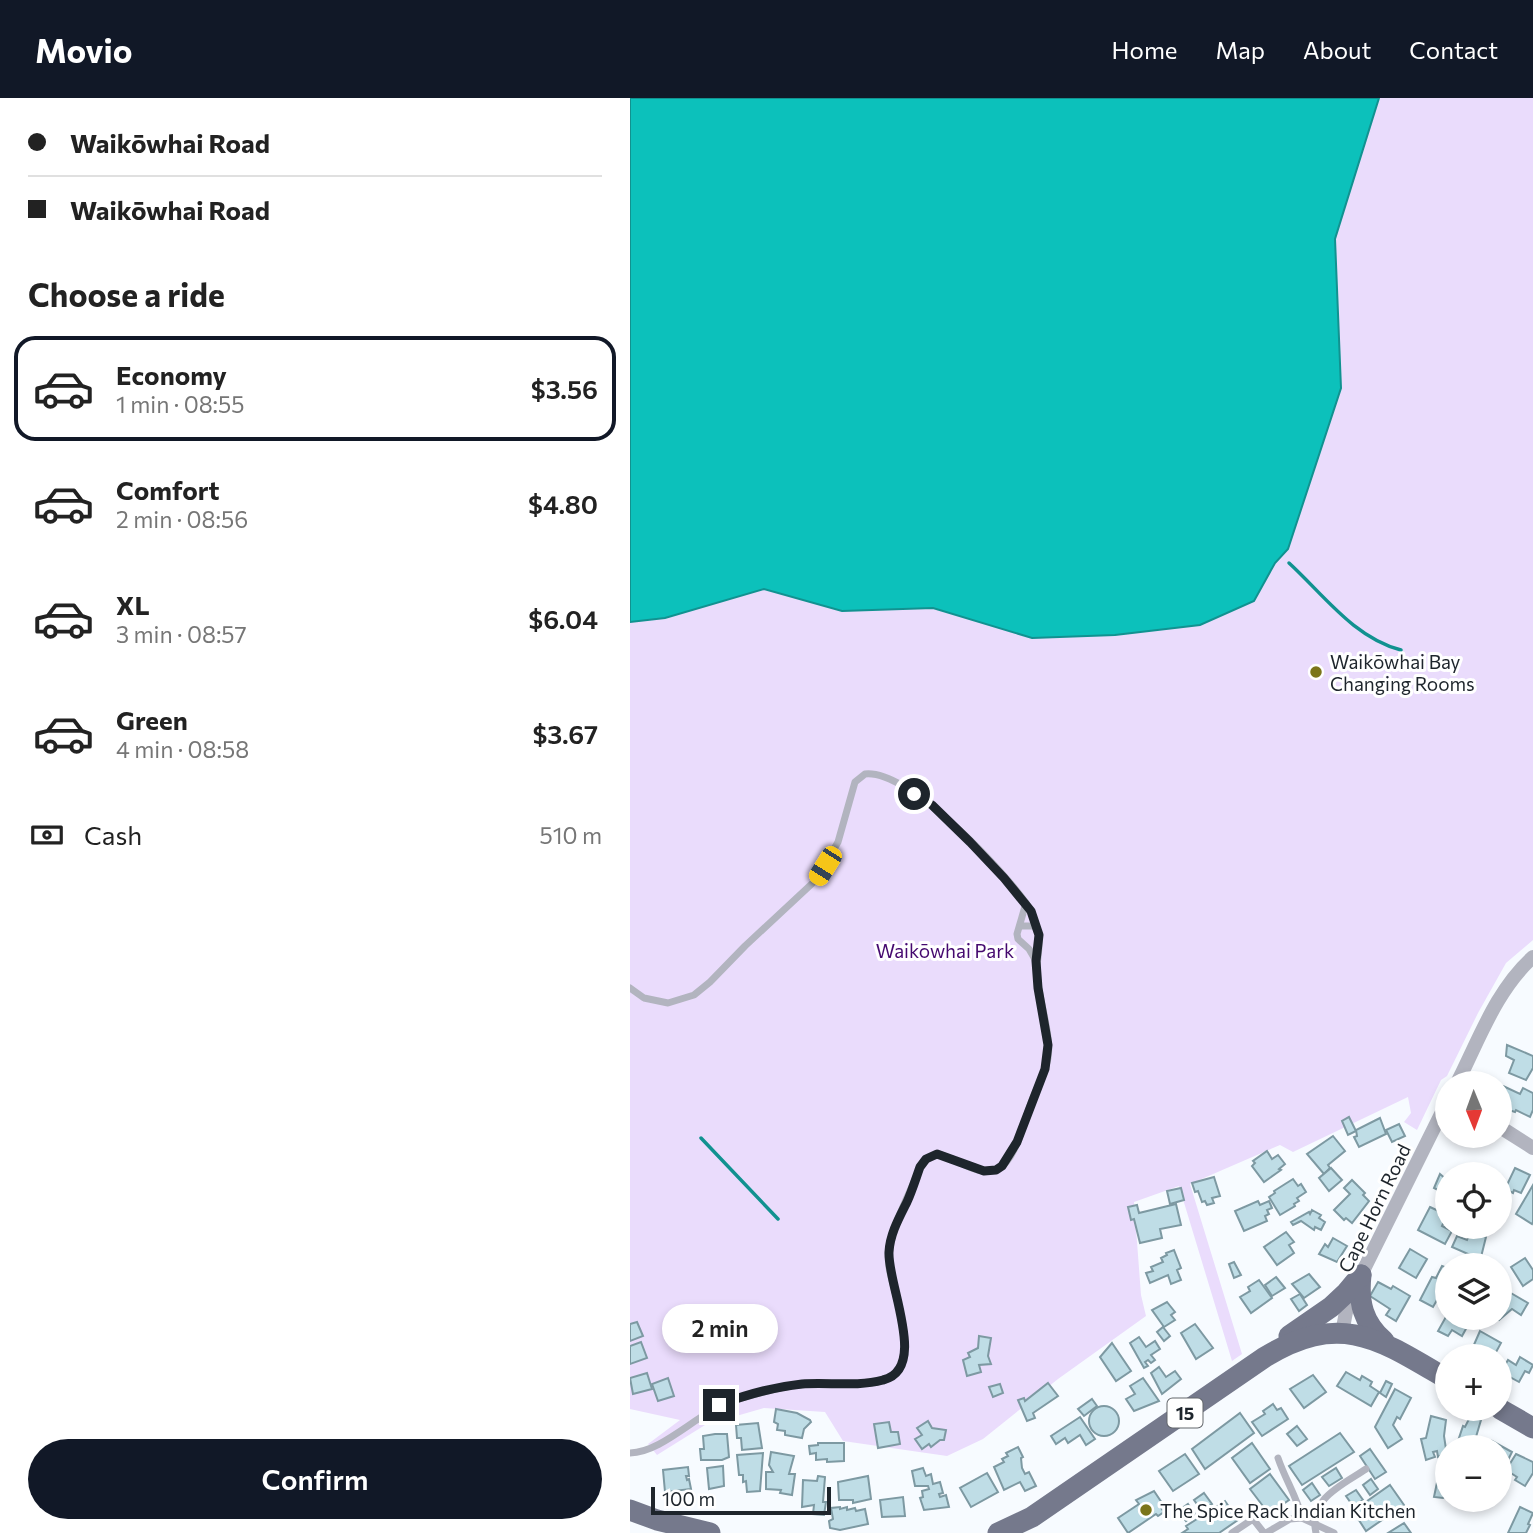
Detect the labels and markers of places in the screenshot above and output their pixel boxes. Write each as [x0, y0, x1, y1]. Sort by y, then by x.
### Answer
place label: Waikōwhai Bay Changing Rooms [1330, 650, 1475, 695]
marker: Waikōwhai Bay Changing Rooms [1308, 664, 1324, 680]
place label: The Spice Rack Indian Kitchen [1160, 1499, 1416, 1522]
marker: The Spice Rack Indian Kitchen [1138, 1502, 1154, 1518]

